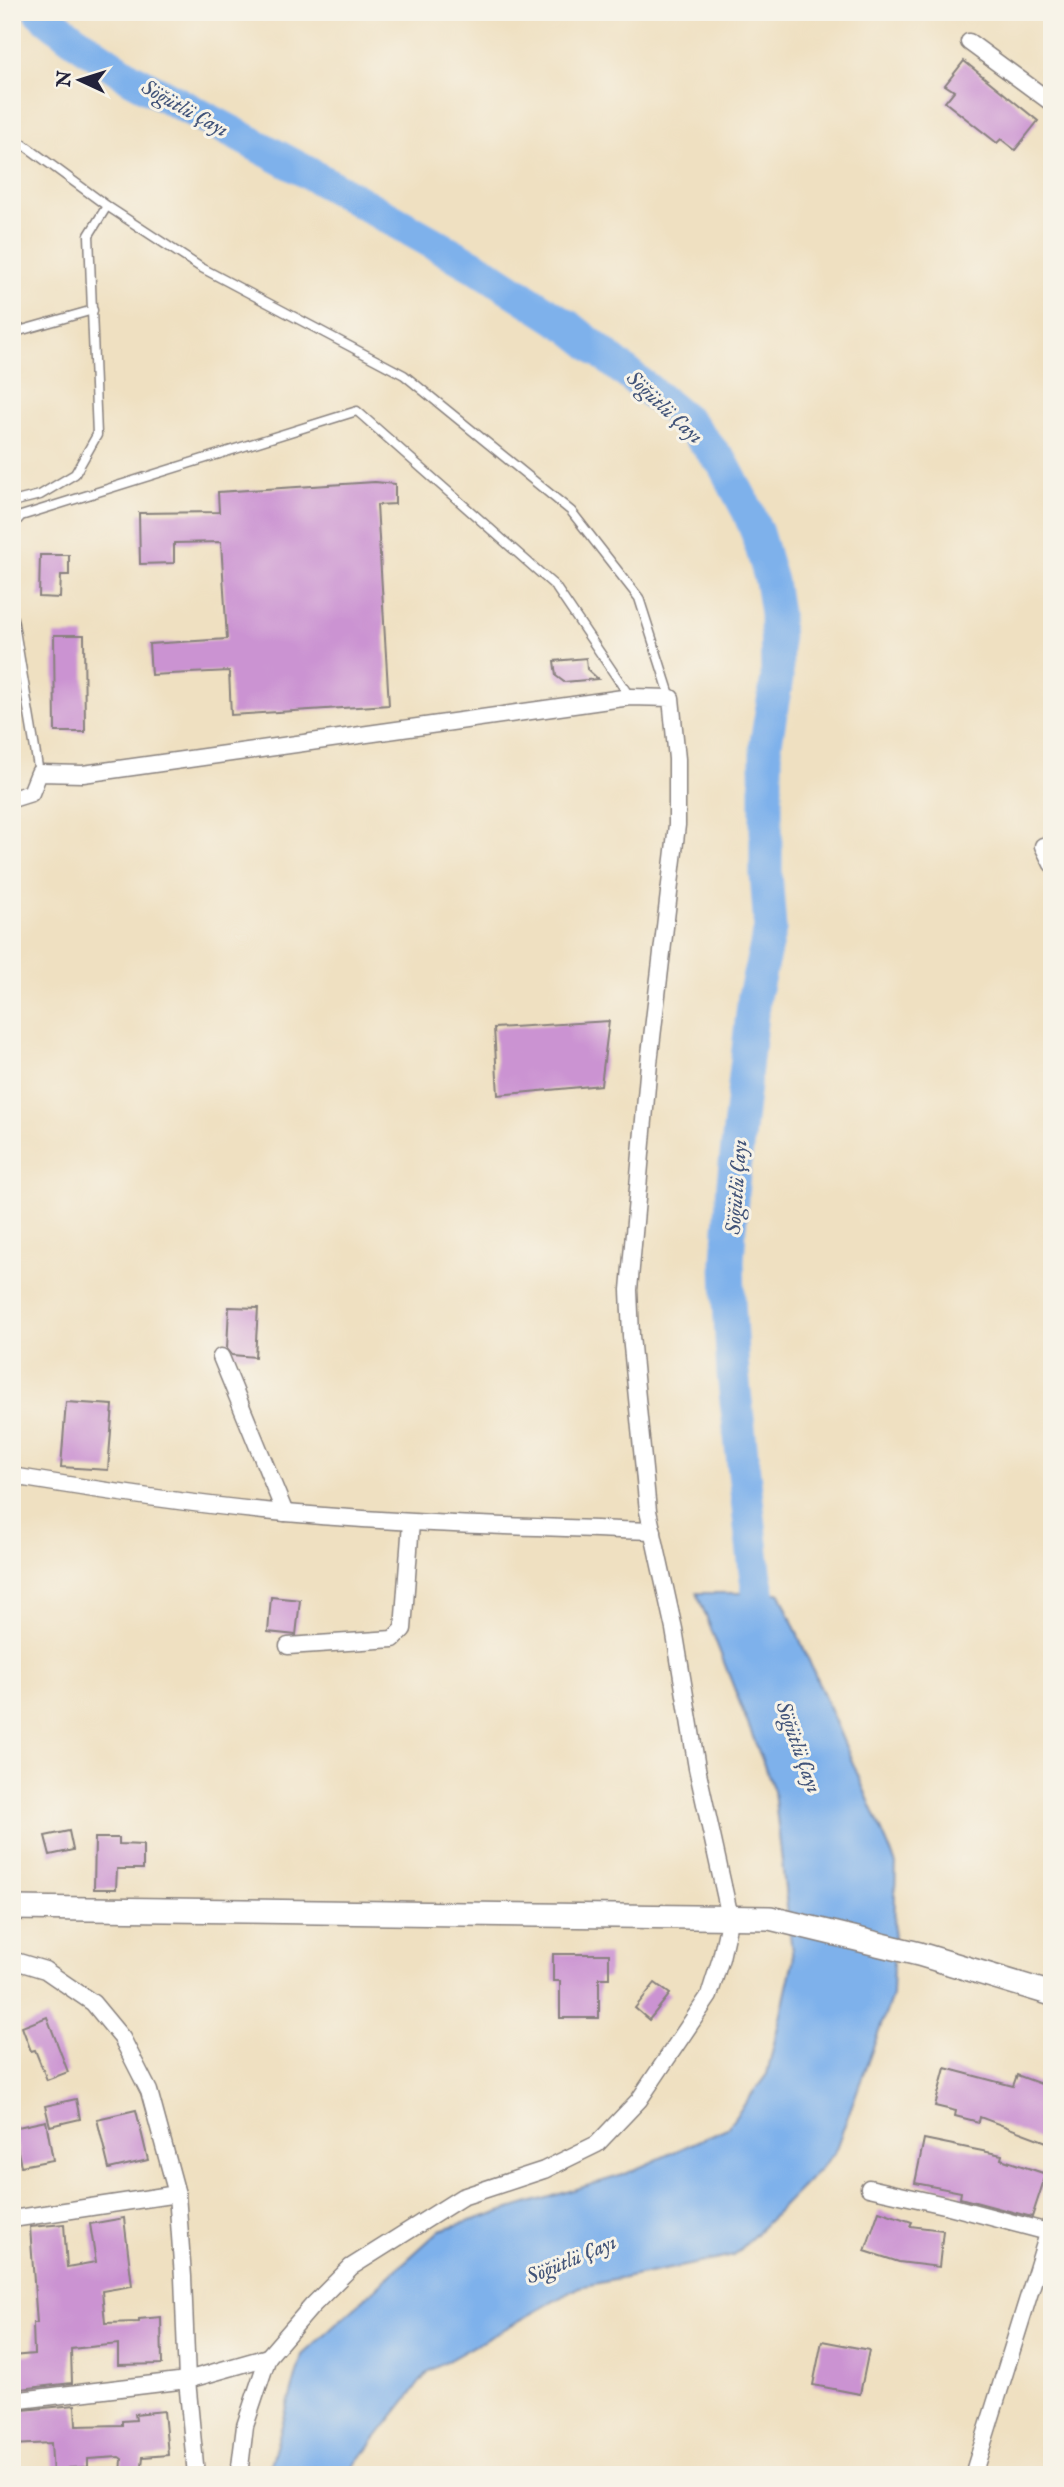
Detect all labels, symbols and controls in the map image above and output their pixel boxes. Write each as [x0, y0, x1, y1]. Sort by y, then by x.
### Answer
north arrow [46, 46, 116, 116]
text: N [52, 69, 78, 89]
water label: Söğütlü Çayı [136, 74, 233, 144]
water label: Söğütlü Çayı [620, 366, 708, 450]
water label: Söğütlü Çayı [721, 1139, 754, 1236]
water label: Söğütlü Çayı [769, 1698, 827, 1797]
water label: Söğütlü Çayı [522, 2229, 621, 2291]

